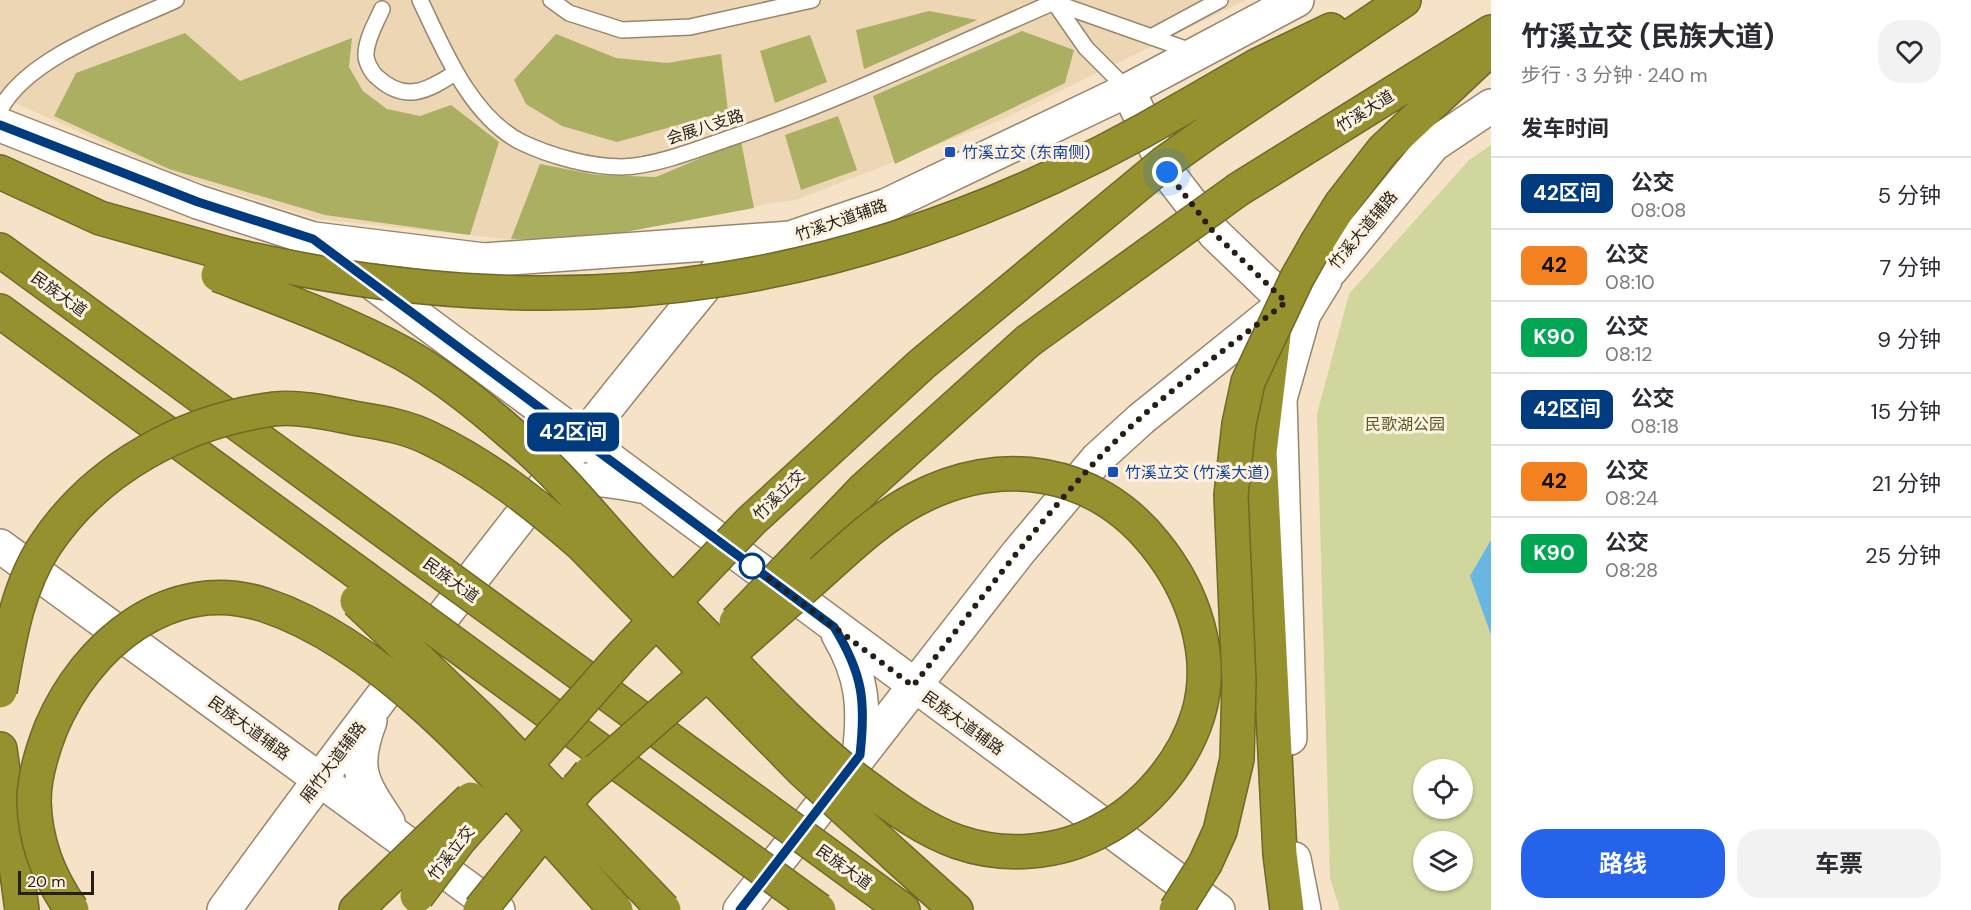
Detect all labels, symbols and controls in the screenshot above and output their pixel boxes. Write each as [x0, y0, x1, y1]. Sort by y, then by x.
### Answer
text: 竹溪立交 (民族大道) [1521, 18, 1774, 55]
button: heart [1878, 20, 1941, 83]
text: 步行 · 3 分钟 · 240 m [1521, 62, 1707, 88]
street label: 竹溪大道 [1332, 85, 1398, 137]
street label: 会展八支路 [664, 105, 746, 149]
text: 发车时间 [1521, 114, 1609, 143]
place label: 竹溪立交 (东南侧) [962, 142, 1090, 163]
marker: 竹溪立交 (东南侧) [943, 145, 957, 159]
your location [1152, 157, 1182, 187]
text: 公交 [1631, 168, 1675, 197]
text: 42区间 [1533, 179, 1601, 207]
text: 5 分钟 [1878, 181, 1941, 210]
street label: 竹溪大道辅路 [1324, 186, 1402, 274]
street label: 竹溪大道辅路 [792, 194, 890, 246]
text: 08:08 [1631, 197, 1687, 223]
text: 公交 [1605, 240, 1649, 269]
text: 42 [1541, 251, 1567, 279]
text: 7 分钟 [1879, 253, 1941, 282]
street label: 民族大道 [27, 267, 91, 321]
text: 08:10 [1605, 269, 1655, 295]
text: 公交 [1605, 312, 1649, 341]
text: K90 [1533, 323, 1575, 351]
text: 9 分钟 [1877, 325, 1941, 354]
text: 08:12 [1605, 341, 1653, 367]
text: 公交 [1631, 384, 1675, 413]
text: 42区间 [1533, 395, 1601, 423]
text: 15 分钟 [1871, 397, 1941, 426]
line badge: 42区间 [531, 412, 615, 452]
text: 08:18 [1631, 413, 1679, 439]
park label: 民歌湖公园 [1365, 414, 1445, 435]
text: 42区间 [539, 418, 607, 446]
text: 公交 [1605, 456, 1649, 485]
place label: 竹溪立交 (竹溪大道) [1125, 462, 1269, 483]
street label: 竹溪立交 [749, 465, 809, 525]
marker: 竹溪立交 (竹溪大道) [1106, 465, 1120, 479]
text: 42 [1541, 467, 1567, 495]
text: 21 分钟 [1872, 469, 1941, 498]
text: 08:24 [1605, 485, 1658, 511]
text: 公交 [1605, 528, 1649, 557]
text: K90 [1533, 539, 1575, 567]
text: 25 分钟 [1865, 541, 1941, 570]
street label: 民族大道 [419, 553, 483, 607]
unlabelled marker [739, 553, 765, 579]
text: 08:28 [1605, 557, 1658, 583]
street label: 民族大道辅路 [918, 686, 1008, 760]
street label: 民族大道辅路 [204, 691, 294, 765]
street label: 厢竹大道辅路 [296, 717, 370, 807]
map controls [1413, 759, 1473, 891]
button: locate [1413, 759, 1473, 819]
street label: 竹溪立交 [423, 821, 479, 885]
button: 路线 [1521, 829, 1725, 898]
button: 车票 [1737, 829, 1941, 898]
button: layers [1413, 831, 1473, 891]
street label: 民族大道 [812, 840, 876, 894]
scale bar [18, 868, 94, 896]
text: 20 m [27, 871, 66, 892]

